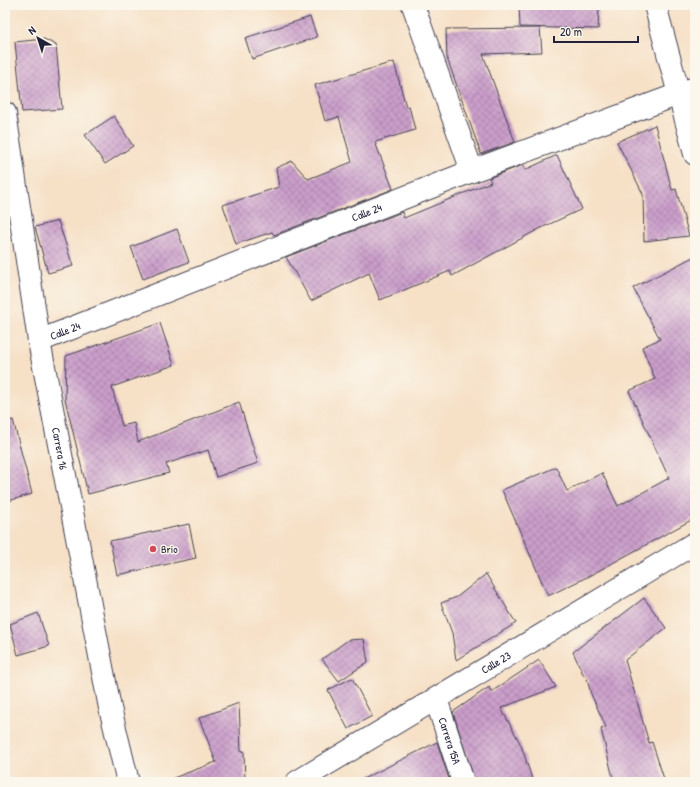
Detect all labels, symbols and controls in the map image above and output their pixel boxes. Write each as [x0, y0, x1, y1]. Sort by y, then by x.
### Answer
north arrow [18, 18, 58, 58]
scale bar [554, 18, 638, 44]
text: N [25, 23, 38, 38]
text: 20 m [560, 23, 582, 40]
street label: Calle 24 [350, 200, 384, 225]
street label: Calle 24 [48, 319, 82, 343]
street label: Carrera 16 [49, 426, 71, 471]
place label: Brio [161, 542, 178, 556]
marker: Brio [148, 544, 158, 554]
street label: Calle 23 [479, 648, 513, 677]
street label: Carrera 15A [435, 716, 464, 767]

